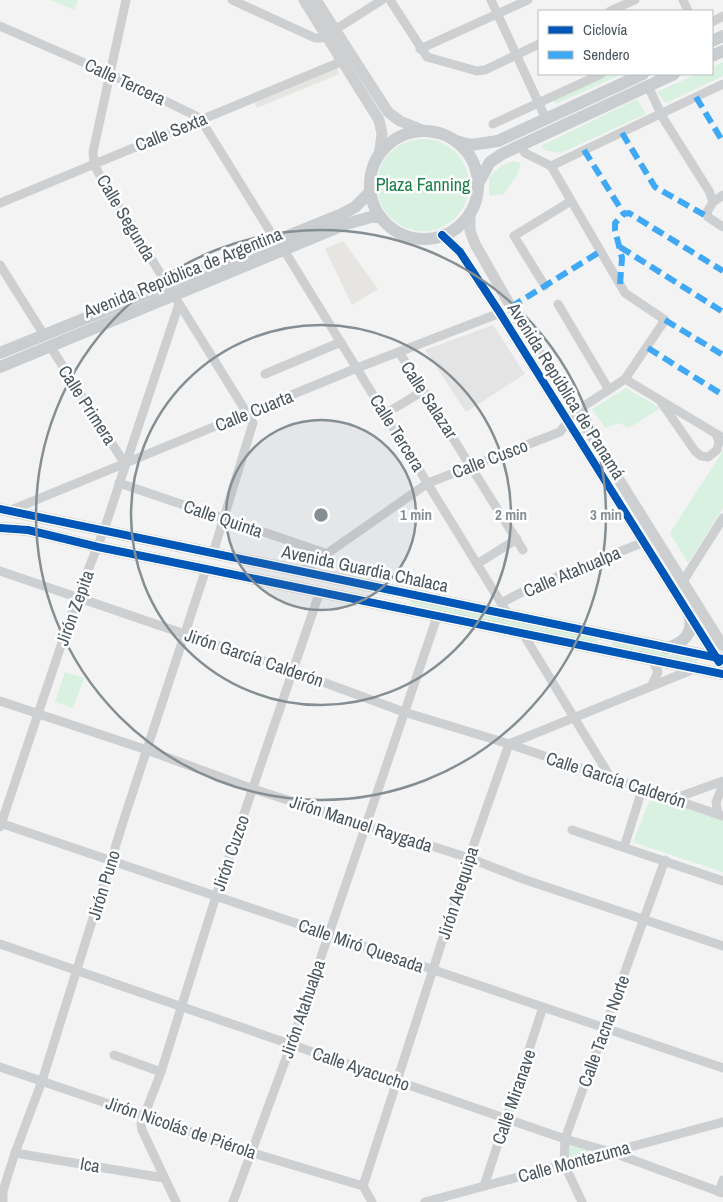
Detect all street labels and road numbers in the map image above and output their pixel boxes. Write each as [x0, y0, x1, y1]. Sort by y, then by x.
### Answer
street label: Calle Tercera [81, 52, 170, 111]
street label: Calle Sexta [131, 106, 210, 157]
street label: Calle Segunda [91, 170, 162, 266]
street label: Avenida República de Argentina [79, 221, 286, 324]
street label: Avenida República de Panamá [501, 297, 631, 484]
street label: Calle Salazar [395, 356, 464, 443]
street label: Calle Primera [52, 360, 122, 449]
street label: Calle Cuarta [211, 384, 297, 437]
street label: Calle Tercera [364, 389, 431, 476]
street label: Calle Cusco [448, 433, 531, 484]
street label: Calle Quinta [180, 493, 266, 544]
street label: Avenida Guardia Chalaca [279, 538, 451, 598]
street label: Calle Atahualpa [519, 540, 624, 603]
street label: Jirón Zepita [49, 567, 100, 649]
street label: Jirón García Calderón [181, 622, 327, 693]
street label: Calle García Calderón [543, 745, 689, 814]
street label: Jirón Manuel Raygada [287, 789, 436, 858]
street label: Jirón Cuzco [206, 812, 255, 894]
street label: Jirón Arequipa [431, 843, 484, 942]
street label: Jirón Puno [81, 847, 126, 923]
street label: Calle Miró Quesada [295, 912, 427, 979]
street label: Jirón Atahualpa [274, 956, 331, 1061]
street label: Calle Tacna Norte [572, 971, 635, 1090]
street label: Calle Ayacucho [309, 1040, 413, 1097]
street label: Calle Miranave [486, 1046, 542, 1148]
street label: Jirón Nicolás de Piérola [103, 1090, 260, 1165]
street label: Calle Montezuma [515, 1135, 633, 1188]
street label: Ica [78, 1150, 102, 1179]

